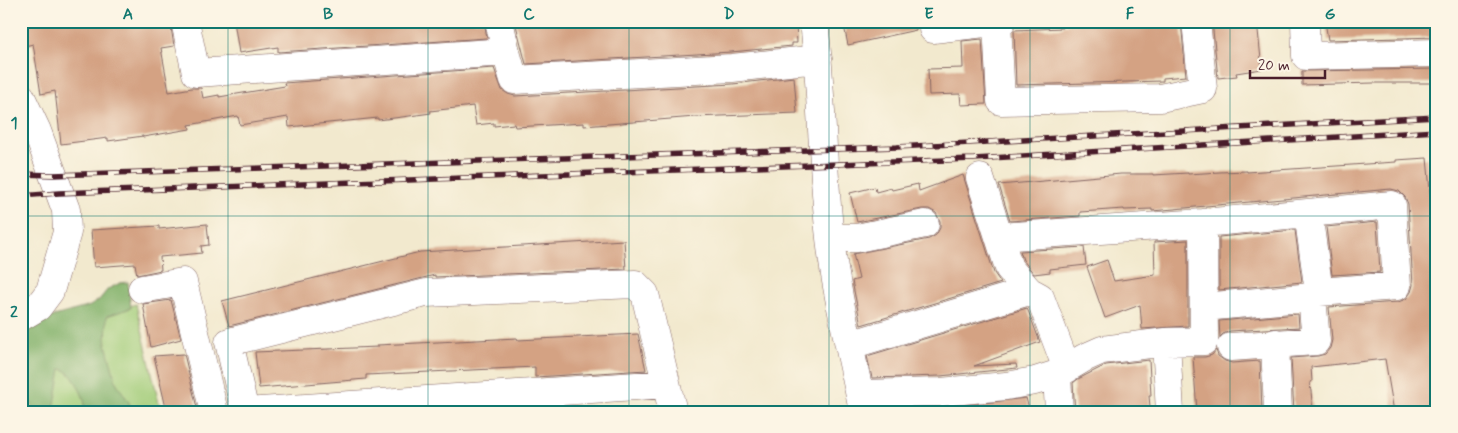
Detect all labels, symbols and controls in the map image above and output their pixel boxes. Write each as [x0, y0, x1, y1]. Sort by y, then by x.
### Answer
text: A [123, 4, 133, 25]
text: B [323, 4, 333, 25]
text: C [523, 4, 535, 25]
text: D [723, 4, 735, 25]
text: E [924, 4, 934, 25]
text: F [1126, 4, 1135, 25]
text: G [1325, 4, 1336, 25]
scale bar [1250, 48, 1326, 80]
text: 20 m [1258, 56, 1290, 76]
text: 1 [10, 113, 18, 134]
text: 2 [10, 302, 18, 323]

